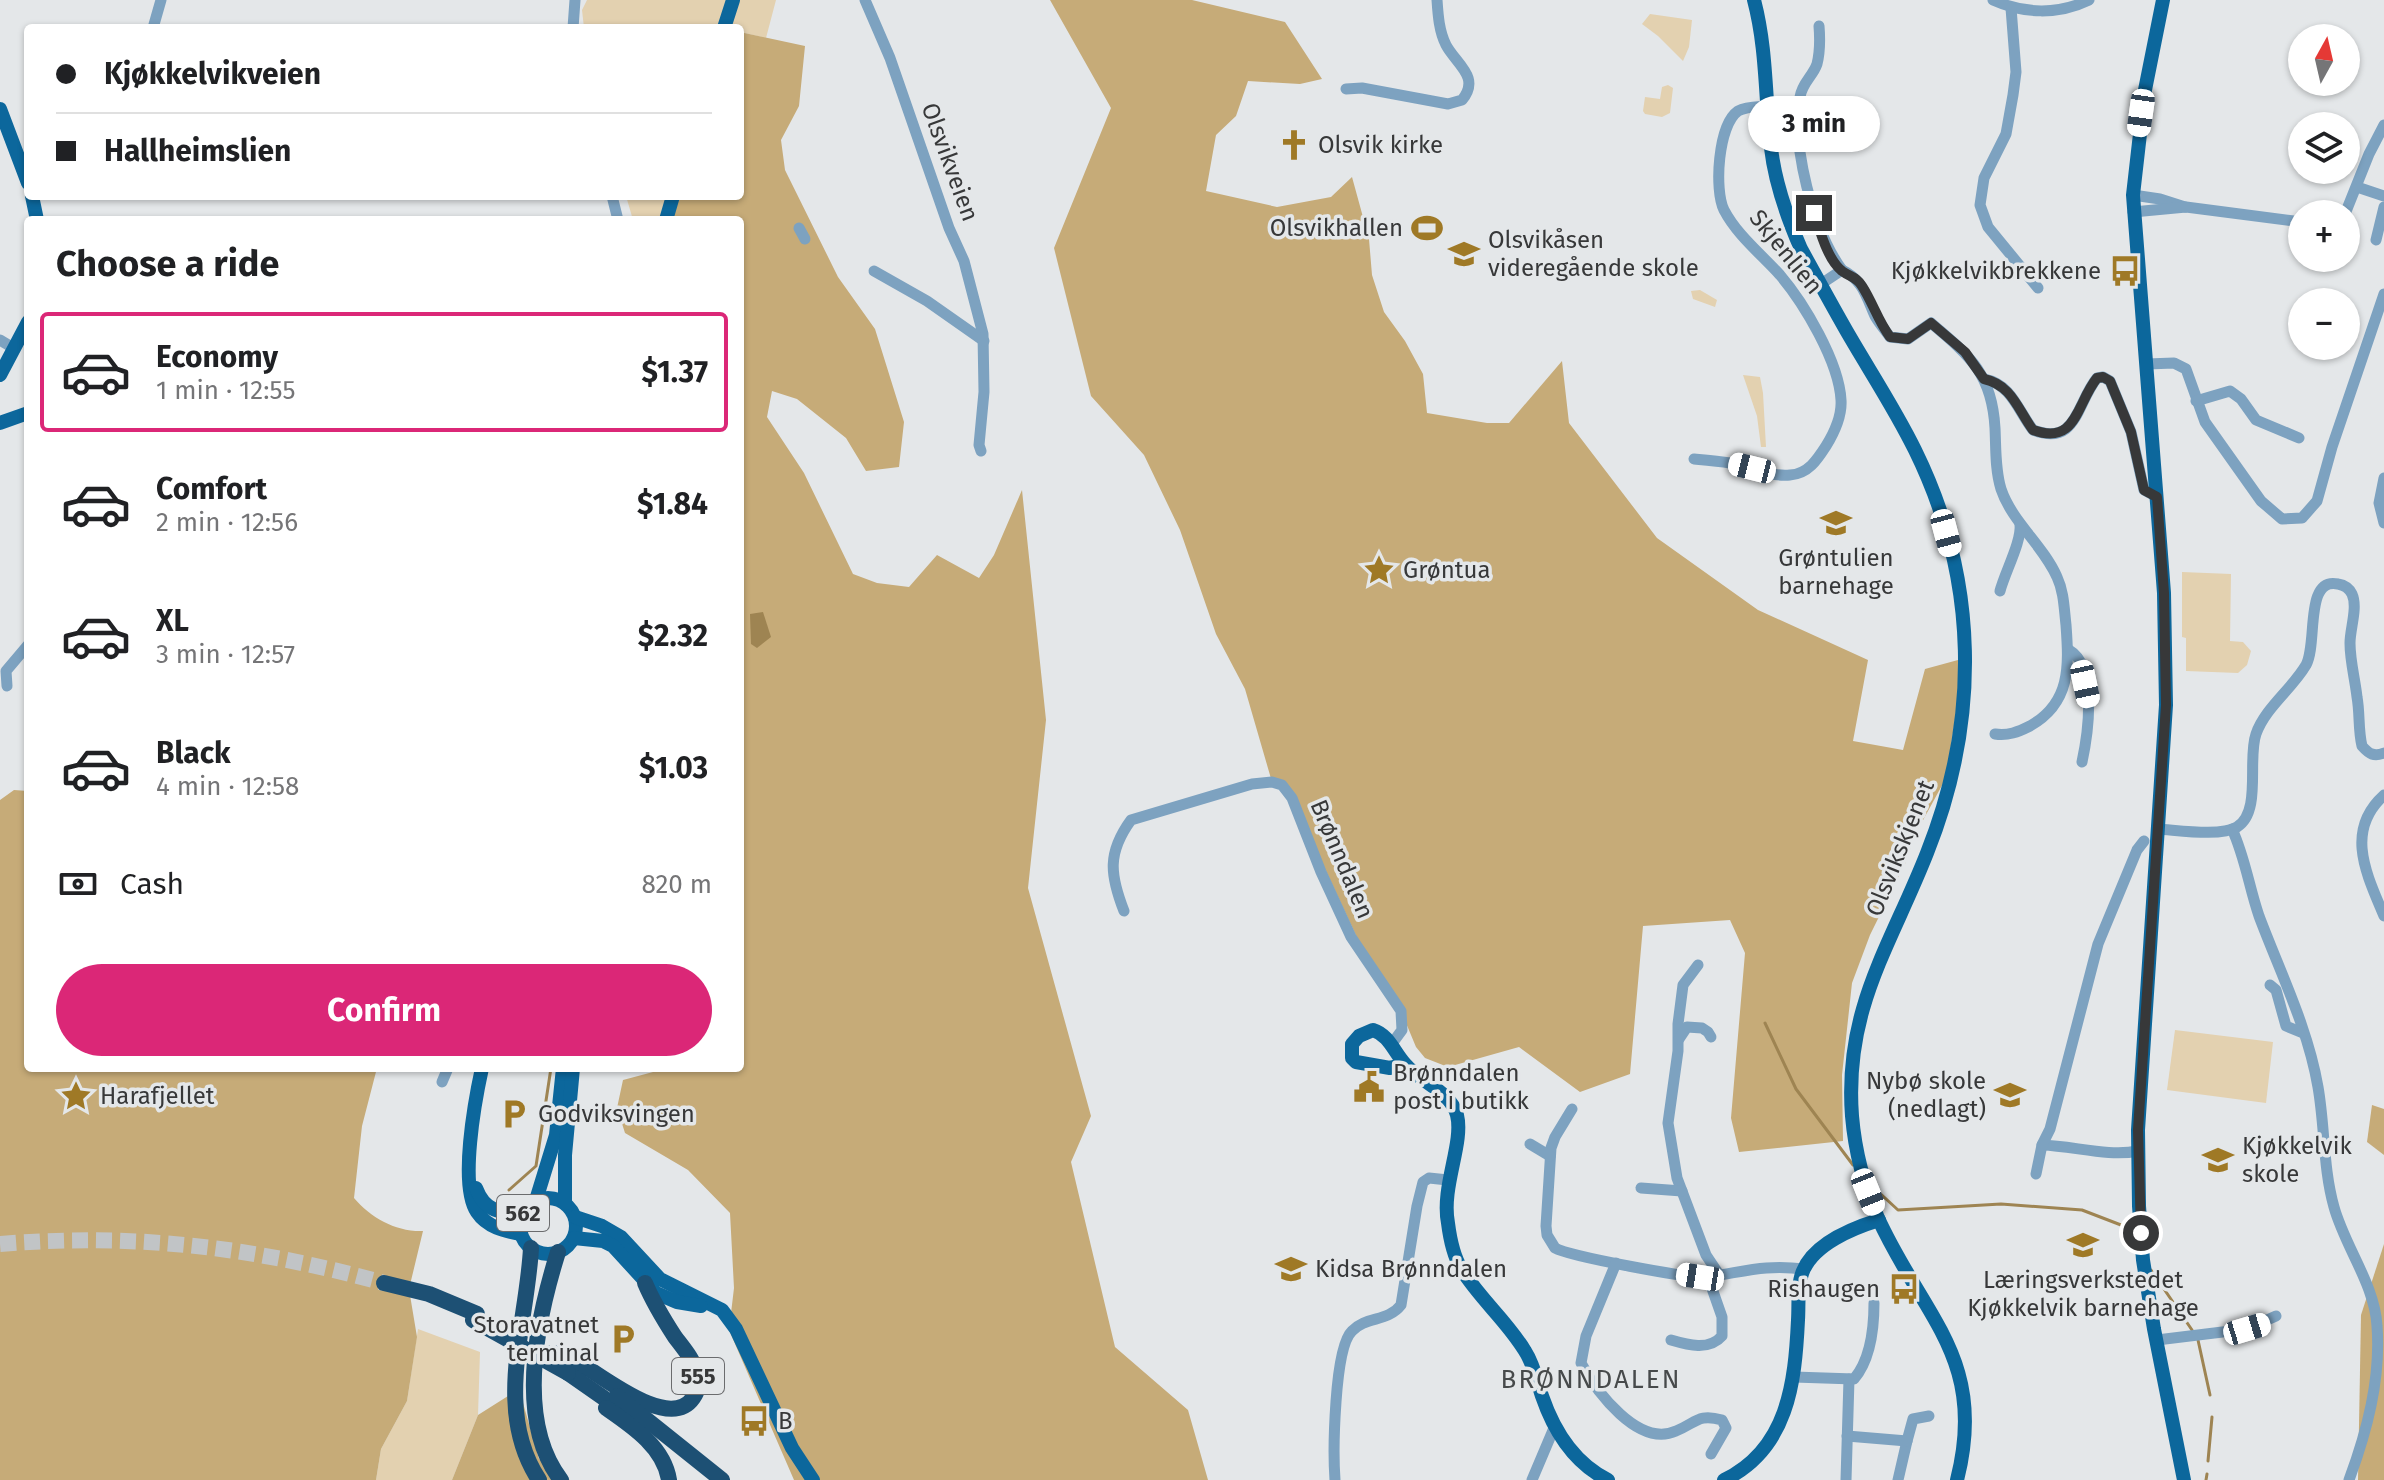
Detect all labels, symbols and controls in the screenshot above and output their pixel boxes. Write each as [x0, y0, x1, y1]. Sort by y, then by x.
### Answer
north arrow [2288, 24, 2360, 96]
map controls [2288, 24, 2360, 360]
text: Kjøkkelvikveien [104, 56, 321, 92]
car [2126, 88, 2156, 138]
callout: 3 min [1748, 97, 1880, 153]
street label: Olsvikveien [916, 99, 984, 225]
text: 3 min [1782, 108, 1846, 139]
button: layers [2288, 112, 2360, 184]
church icon: Olsvik kirke [1277, 128, 1311, 162]
place label: Olsvik kirke [1318, 131, 1443, 159]
text: Hallheimslien [104, 133, 291, 169]
route end [1796, 195, 1832, 231]
button: + [2288, 200, 2360, 272]
street label: Skjenlien [1744, 204, 1828, 300]
sports icon: Olsvikhallen [1410, 211, 1444, 245]
place label: Olsvikhallen [1270, 214, 1403, 242]
place label: Olsvikåsen videregående skole [1488, 226, 1699, 282]
school or university icon: Olsvikåsen videregående skole [1447, 237, 1481, 271]
text: Choose a ride [56, 242, 279, 286]
bus stop icon: Kjøkkelvikbrekkene [2108, 254, 2142, 288]
place label: Kjøkkelvikbrekkene [1891, 257, 2101, 285]
button: − [2288, 288, 2360, 360]
icon: car [60, 336, 132, 408]
text: Economy [156, 339, 278, 375]
text: $1.37 [642, 354, 708, 390]
text: 1 min · 12:55 [156, 375, 295, 406]
car [1726, 451, 1778, 485]
icon: car [60, 468, 132, 540]
text: Comfort [156, 471, 267, 507]
text: $1.84 [637, 486, 708, 522]
school or university icon: Grøntulien barnehage [1819, 506, 1853, 540]
text: 2 min · 12:56 [156, 507, 298, 538]
car [1928, 507, 1964, 559]
place label: Grøntulien barnehage [1778, 544, 1894, 600]
place icon: Grøntua [1362, 553, 1396, 587]
place label: Grøntua [1403, 556, 1490, 584]
icon: car [60, 600, 132, 672]
text: XL [156, 603, 189, 639]
text: $2.32 [638, 618, 708, 654]
text: 3 min · 12:57 [156, 639, 295, 670]
car [2068, 658, 2102, 710]
icon: car [60, 732, 132, 804]
text: Black [156, 735, 231, 771]
text: $1.03 [639, 750, 708, 786]
text: 4 min · 12:58 [156, 771, 299, 802]
street label: Olsvikskjenet [1860, 776, 1940, 920]
street label: Brønndalen [1304, 795, 1380, 923]
icon: cash [56, 862, 100, 906]
text: Cash [120, 866, 184, 902]
text: 820 m [641, 869, 712, 900]
button: Confirm [56, 964, 712, 1056]
place label: Brønndalen post i butikk [1393, 1059, 1530, 1115]
place label: Nybø skole (nedlagt) [1866, 1067, 1986, 1123]
public building icon: Brønndalen post i butikk [1352, 1070, 1386, 1104]
school or university icon: Nybø skole (nedlagt) [1993, 1078, 2027, 1112]
place icon: Harafjellet [59, 1079, 93, 1113]
place label: Harafjellet [100, 1082, 215, 1110]
parking icon: Godviksvingen [497, 1097, 531, 1131]
place label: Godviksvingen [538, 1100, 695, 1128]
place label: Kjøkkelvik skole [2242, 1132, 2352, 1188]
school or university icon: Kjøkkelvik skole [2201, 1143, 2235, 1177]
car [1848, 1165, 1888, 1219]
road number: 562 [497, 1195, 549, 1231]
route start [2123, 1215, 2159, 1251]
school or university icon: Læringsverkstedet Kjøkkelvik barnehage [2066, 1228, 2100, 1262]
school or university icon: Kidsa Brønndalen [1274, 1252, 1308, 1286]
place label: Kidsa Brønndalen [1315, 1255, 1507, 1283]
car [1674, 1261, 1726, 1293]
place label: Læringsverkstedet Kjøkkelvik barnehage [1967, 1266, 2199, 1322]
bus stop icon: Rishaugen [1887, 1272, 1921, 1306]
place label: Rishaugen [1767, 1275, 1880, 1303]
place label: Storavatnet terminal [474, 1311, 599, 1367]
car [2221, 1311, 2273, 1347]
parking icon: Storavatnet terminal [606, 1322, 640, 1356]
road number: 555 [672, 1358, 724, 1394]
district label: BRØNNDALEN [1501, 1364, 1681, 1395]
bus stop icon: B [737, 1404, 771, 1438]
place label: B [778, 1407, 793, 1435]

